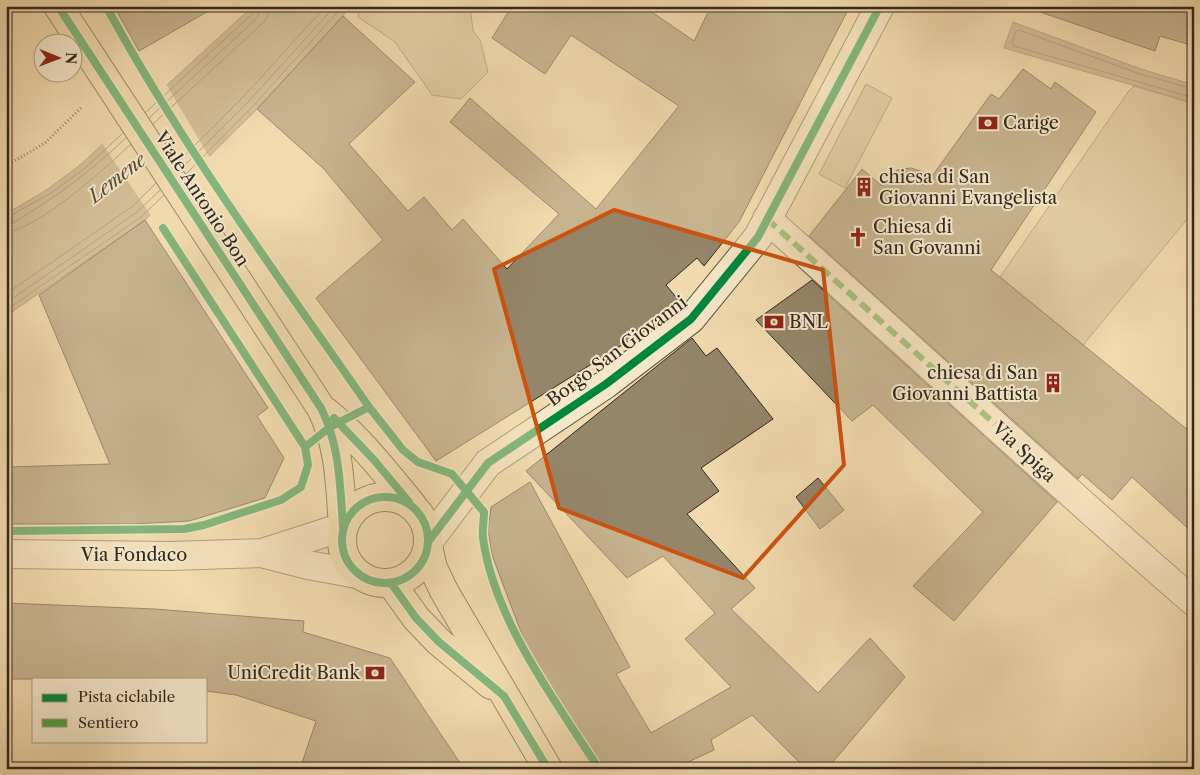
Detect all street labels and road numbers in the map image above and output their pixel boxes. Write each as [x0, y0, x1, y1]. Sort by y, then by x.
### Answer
street label: Viale Antonio Bon [149, 126, 254, 271]
street label: Borgo San Giovanni [543, 291, 692, 411]
street label: Via Spiga [987, 416, 1061, 487]
street label: Via Fondaco [80, 544, 187, 566]

